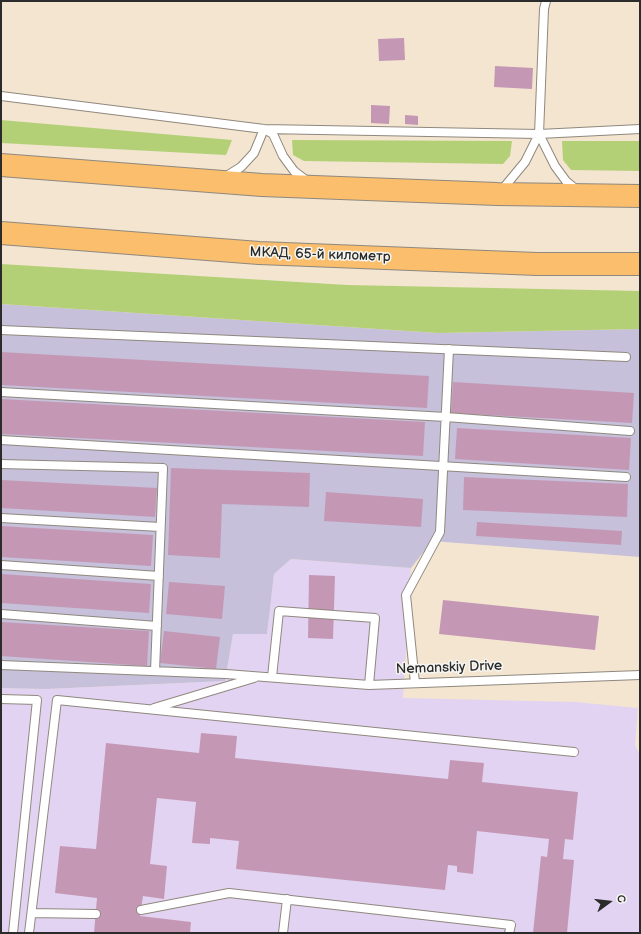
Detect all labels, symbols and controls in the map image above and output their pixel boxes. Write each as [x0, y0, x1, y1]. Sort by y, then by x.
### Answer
street label: МКАД, 65-й километр [249, 244, 391, 266]
street label: Nemanskiy Drive [396, 658, 502, 678]
north arrow [589, 882, 629, 922]
text: С [614, 893, 628, 904]

